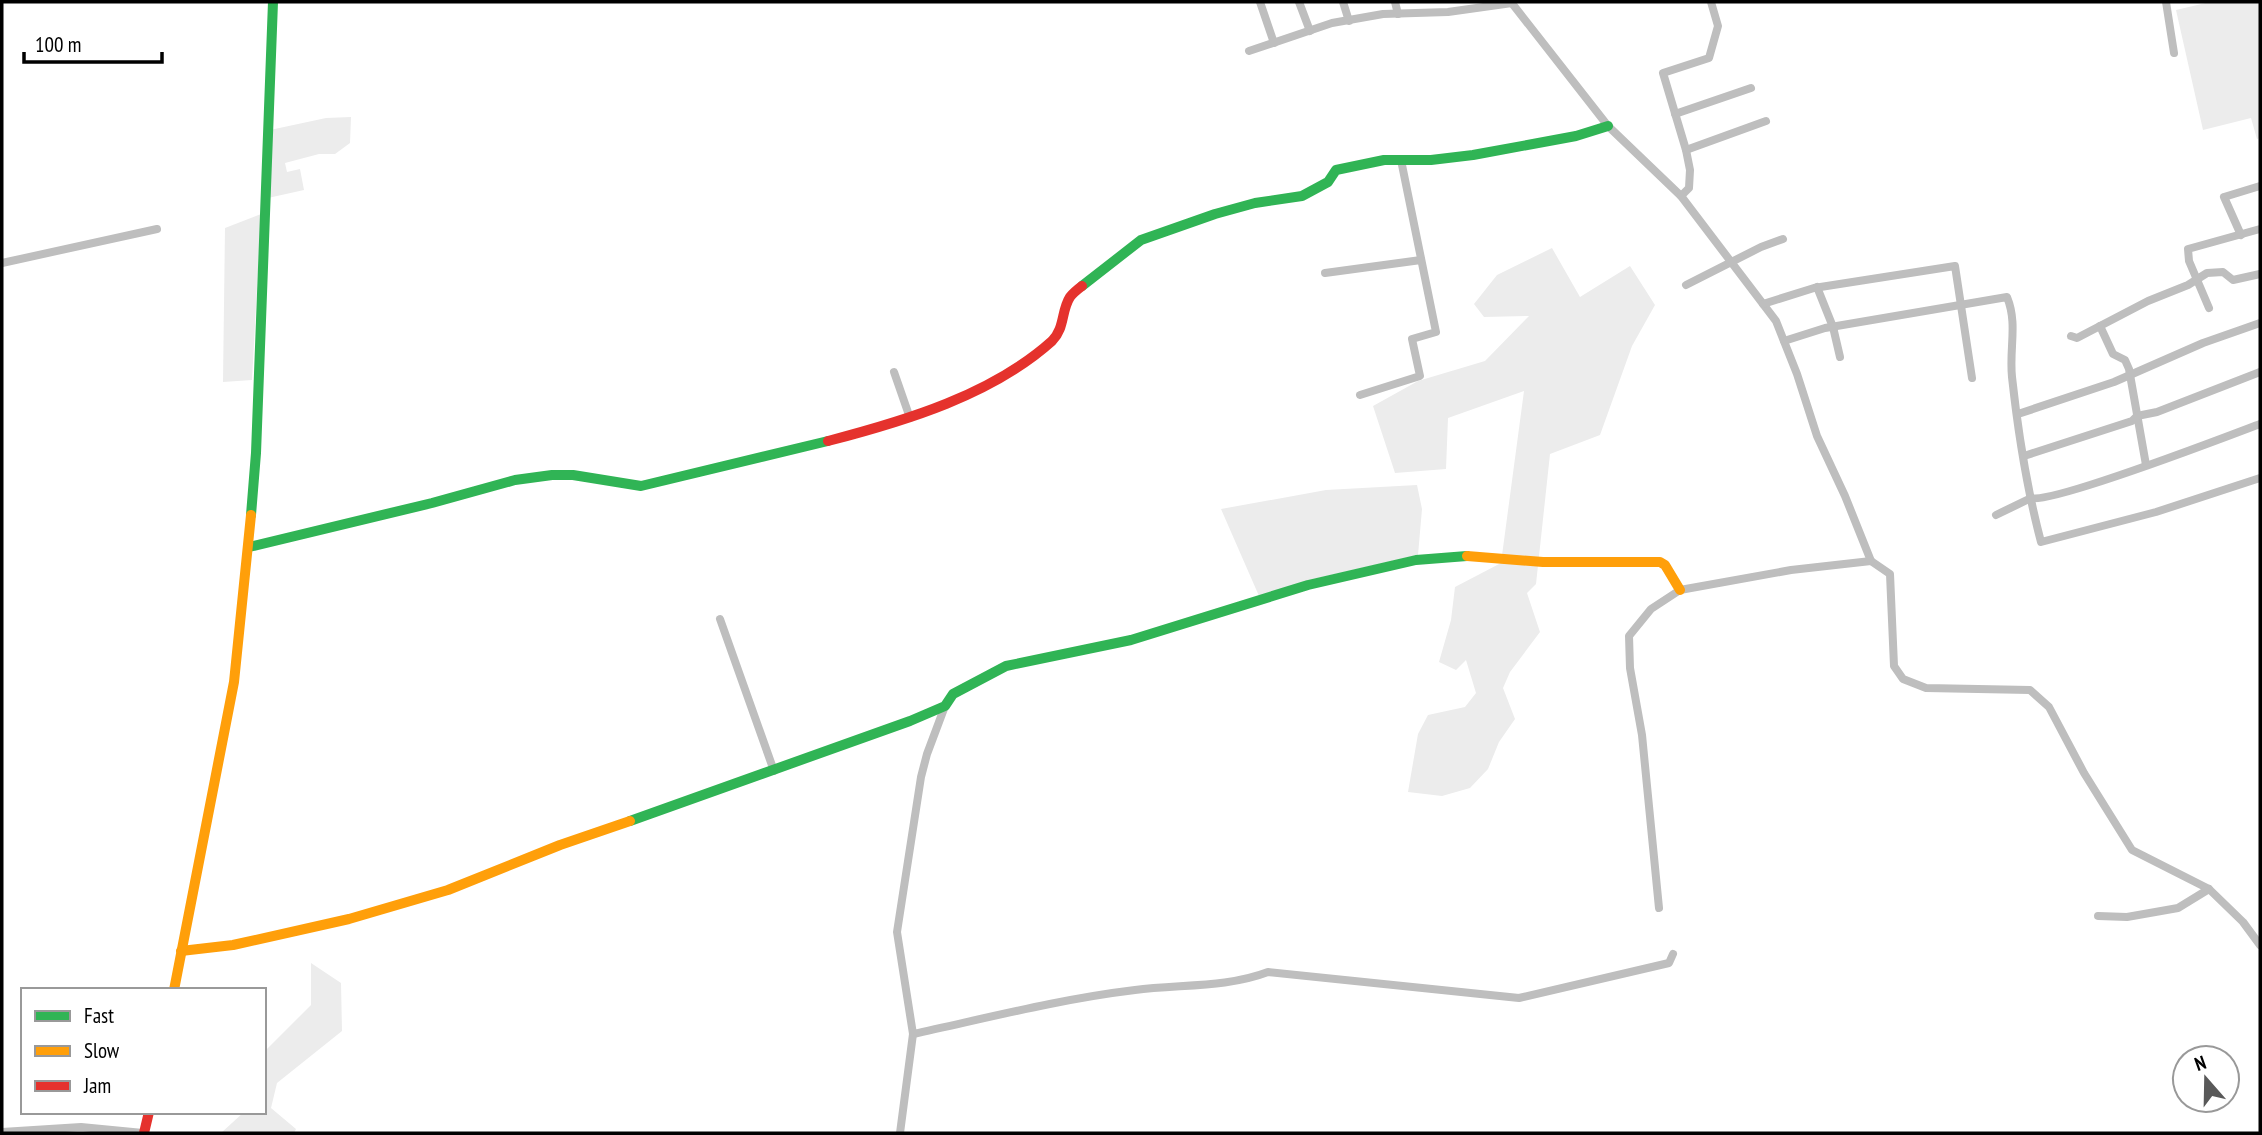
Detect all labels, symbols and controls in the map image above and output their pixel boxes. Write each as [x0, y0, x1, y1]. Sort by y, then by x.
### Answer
scale bar [24, 21, 163, 65]
text: 100 m [35, 31, 81, 58]
legend [21, 988, 266, 1114]
text: Fast [84, 1002, 114, 1029]
text: Slow [84, 1037, 120, 1064]
north arrow [2171, 1044, 2241, 1114]
text: N [2191, 1050, 2209, 1076]
text: Jam [83, 1072, 111, 1099]

